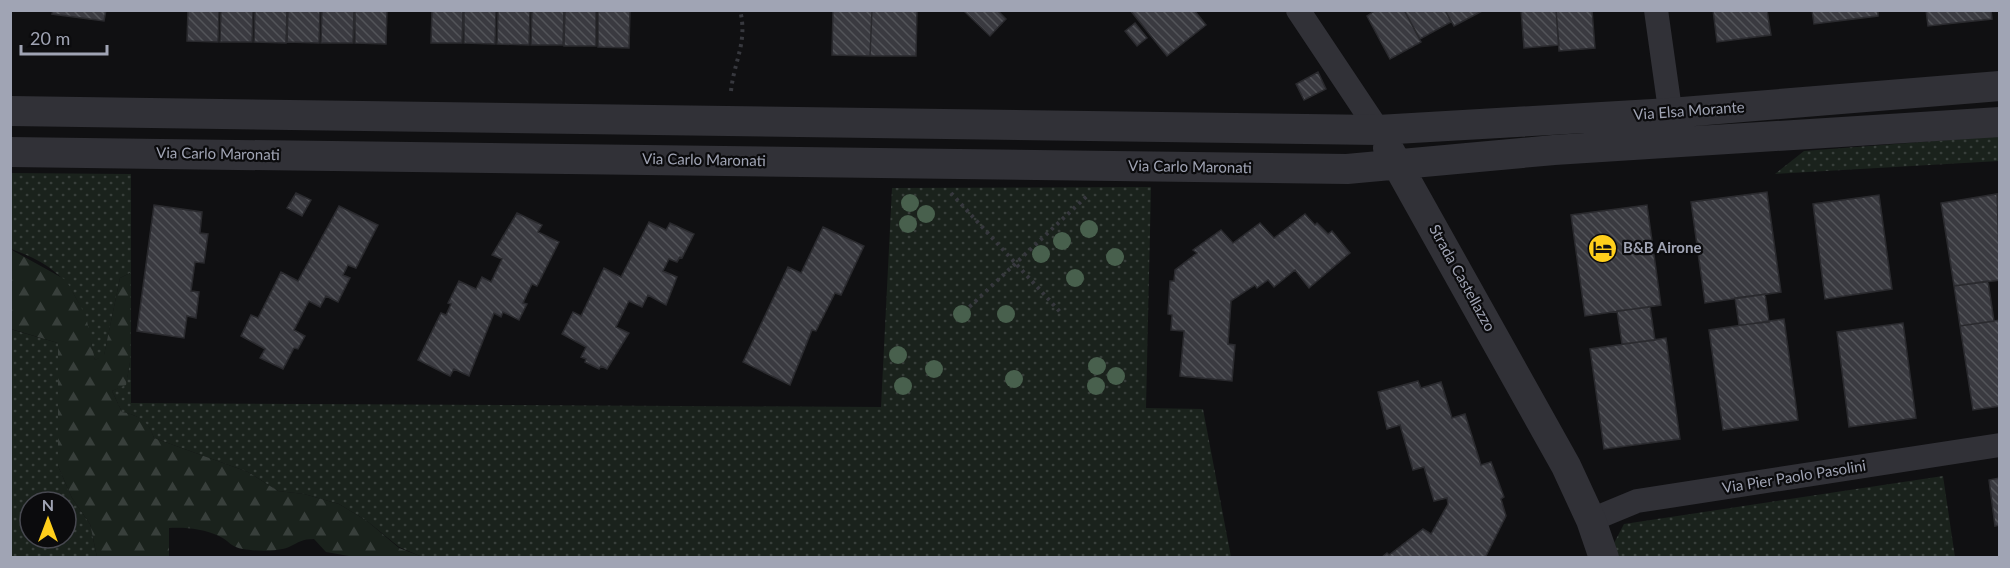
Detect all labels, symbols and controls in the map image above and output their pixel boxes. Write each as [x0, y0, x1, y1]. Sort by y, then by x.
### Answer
scale bar [21, 18, 106, 56]
text: 20 m [30, 27, 70, 49]
street label: Via Elsa Morante [1633, 97, 1745, 123]
street label: Via Carlo Maronati [156, 143, 280, 163]
street label: Via Carlo Maronati [642, 149, 766, 169]
street label: Via Carlo Maronati [1128, 156, 1252, 176]
street label: Strada Castellazzo [1426, 221, 1500, 334]
hotel icon: B&B Airone [1586, 232, 1618, 264]
place label: B&B Airone [1623, 238, 1701, 256]
street label: Via Pier Paolo Pasolini [1721, 456, 1867, 496]
north arrow [18, 490, 78, 550]
text: N [42, 495, 54, 514]

